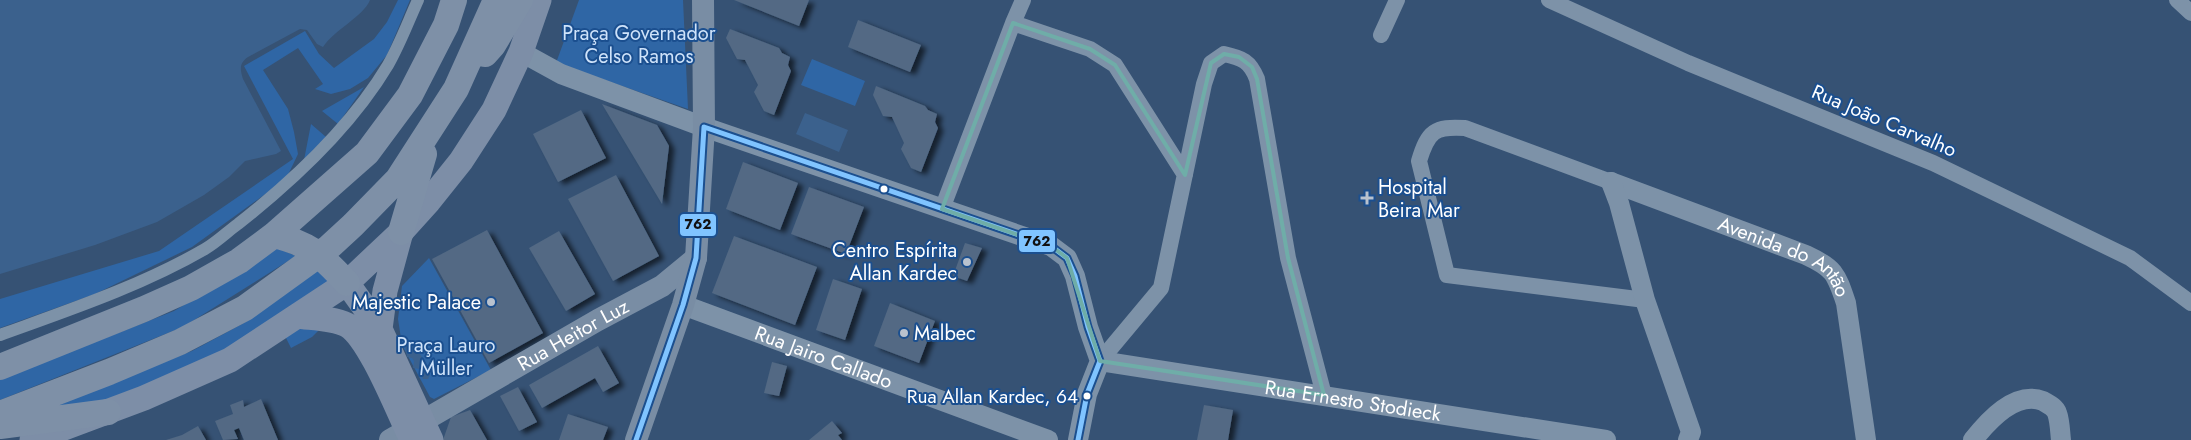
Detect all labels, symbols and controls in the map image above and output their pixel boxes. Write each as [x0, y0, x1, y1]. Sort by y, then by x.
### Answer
park label: Praça Governador Celso Ramos [562, 19, 716, 71]
street label: Rua João Carvalho [1807, 77, 1961, 165]
place label: Hospital Beira Mar [1378, 173, 1460, 225]
unlabelled marker [879, 184, 889, 194]
marker: Hospital Beira Mar [1360, 191, 1374, 205]
street label: Avenida do Antão [1714, 209, 1857, 301]
line badge: 762 [679, 213, 717, 237]
text: 762 [685, 214, 712, 234]
line badge: 762 [1018, 229, 1056, 253]
text: 762 [1024, 231, 1051, 251]
place label: Centro Espírita Allan Kardec [832, 236, 957, 288]
marker: Centro Espírita Allan Kardec [961, 256, 973, 268]
place label: Majestic Palace [352, 288, 481, 317]
street label: Rua Heitor Luz [512, 292, 634, 378]
marker: Majestic Palace [485, 296, 497, 308]
street label: Rua Jairo Callado [751, 318, 897, 396]
place label: Malbec [914, 319, 976, 348]
marker: Malbec [898, 327, 910, 339]
park label: Praça Lauro Müller [397, 331, 495, 383]
street label: Rua Ernesto Stodieck [1263, 372, 1443, 429]
place label: Rua Allan Kardec, 64 [907, 383, 1078, 410]
marker: Rua Allan Kardec, 64 [1082, 391, 1092, 401]

